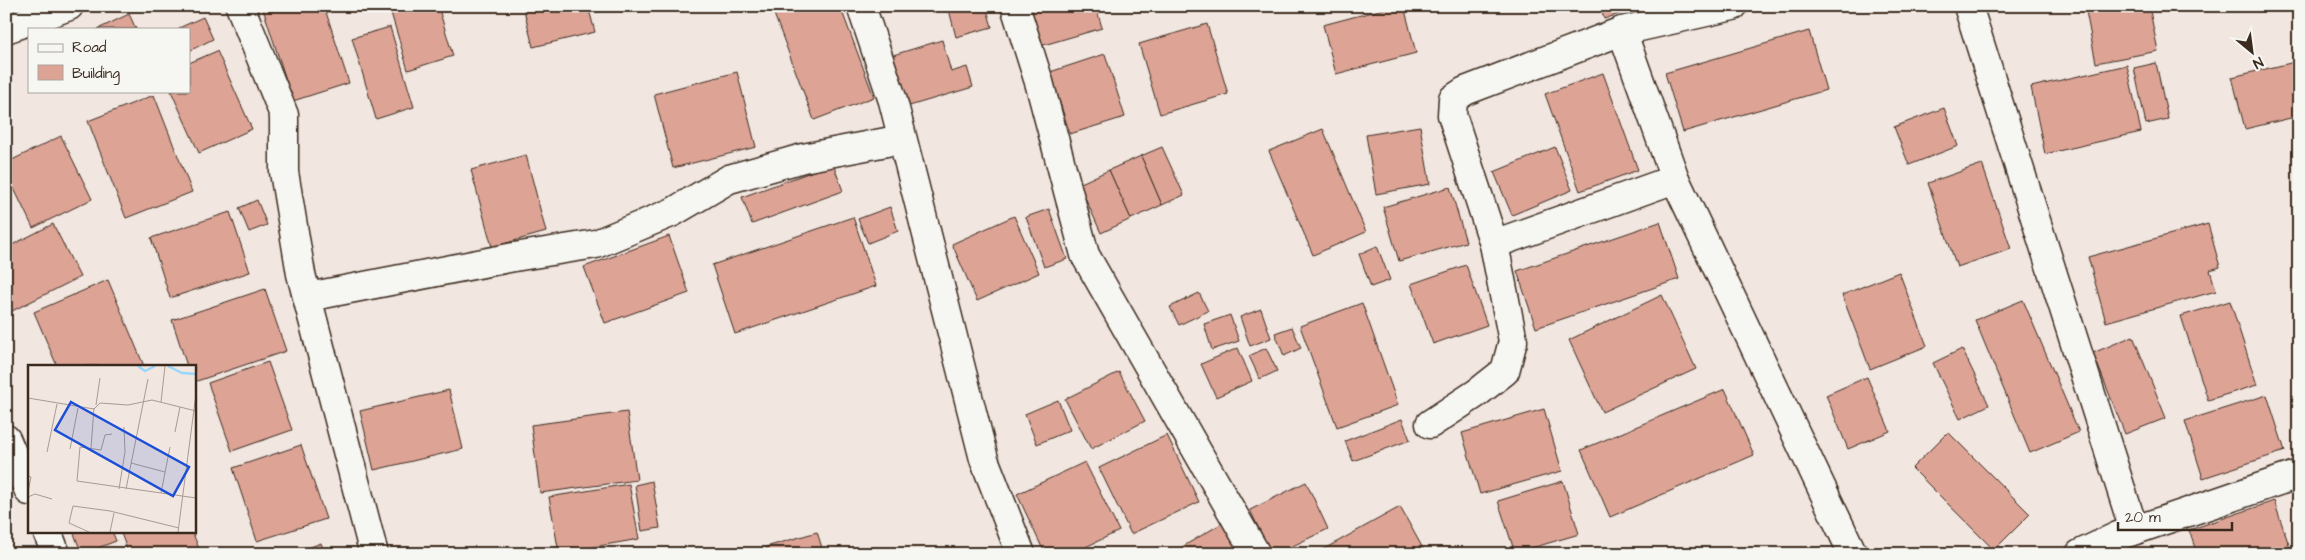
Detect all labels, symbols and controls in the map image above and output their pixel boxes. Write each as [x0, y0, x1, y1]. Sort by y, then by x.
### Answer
legend [28, 28, 190, 92]
north arrow [2228, 28, 2278, 78]
text: Road [72, 37, 107, 58]
text: N [2249, 52, 2267, 73]
text: Building [72, 63, 120, 85]
inset map [28, 365, 195, 532]
scale bar [2118, 500, 2231, 532]
text: 20 m [2125, 507, 2161, 528]

